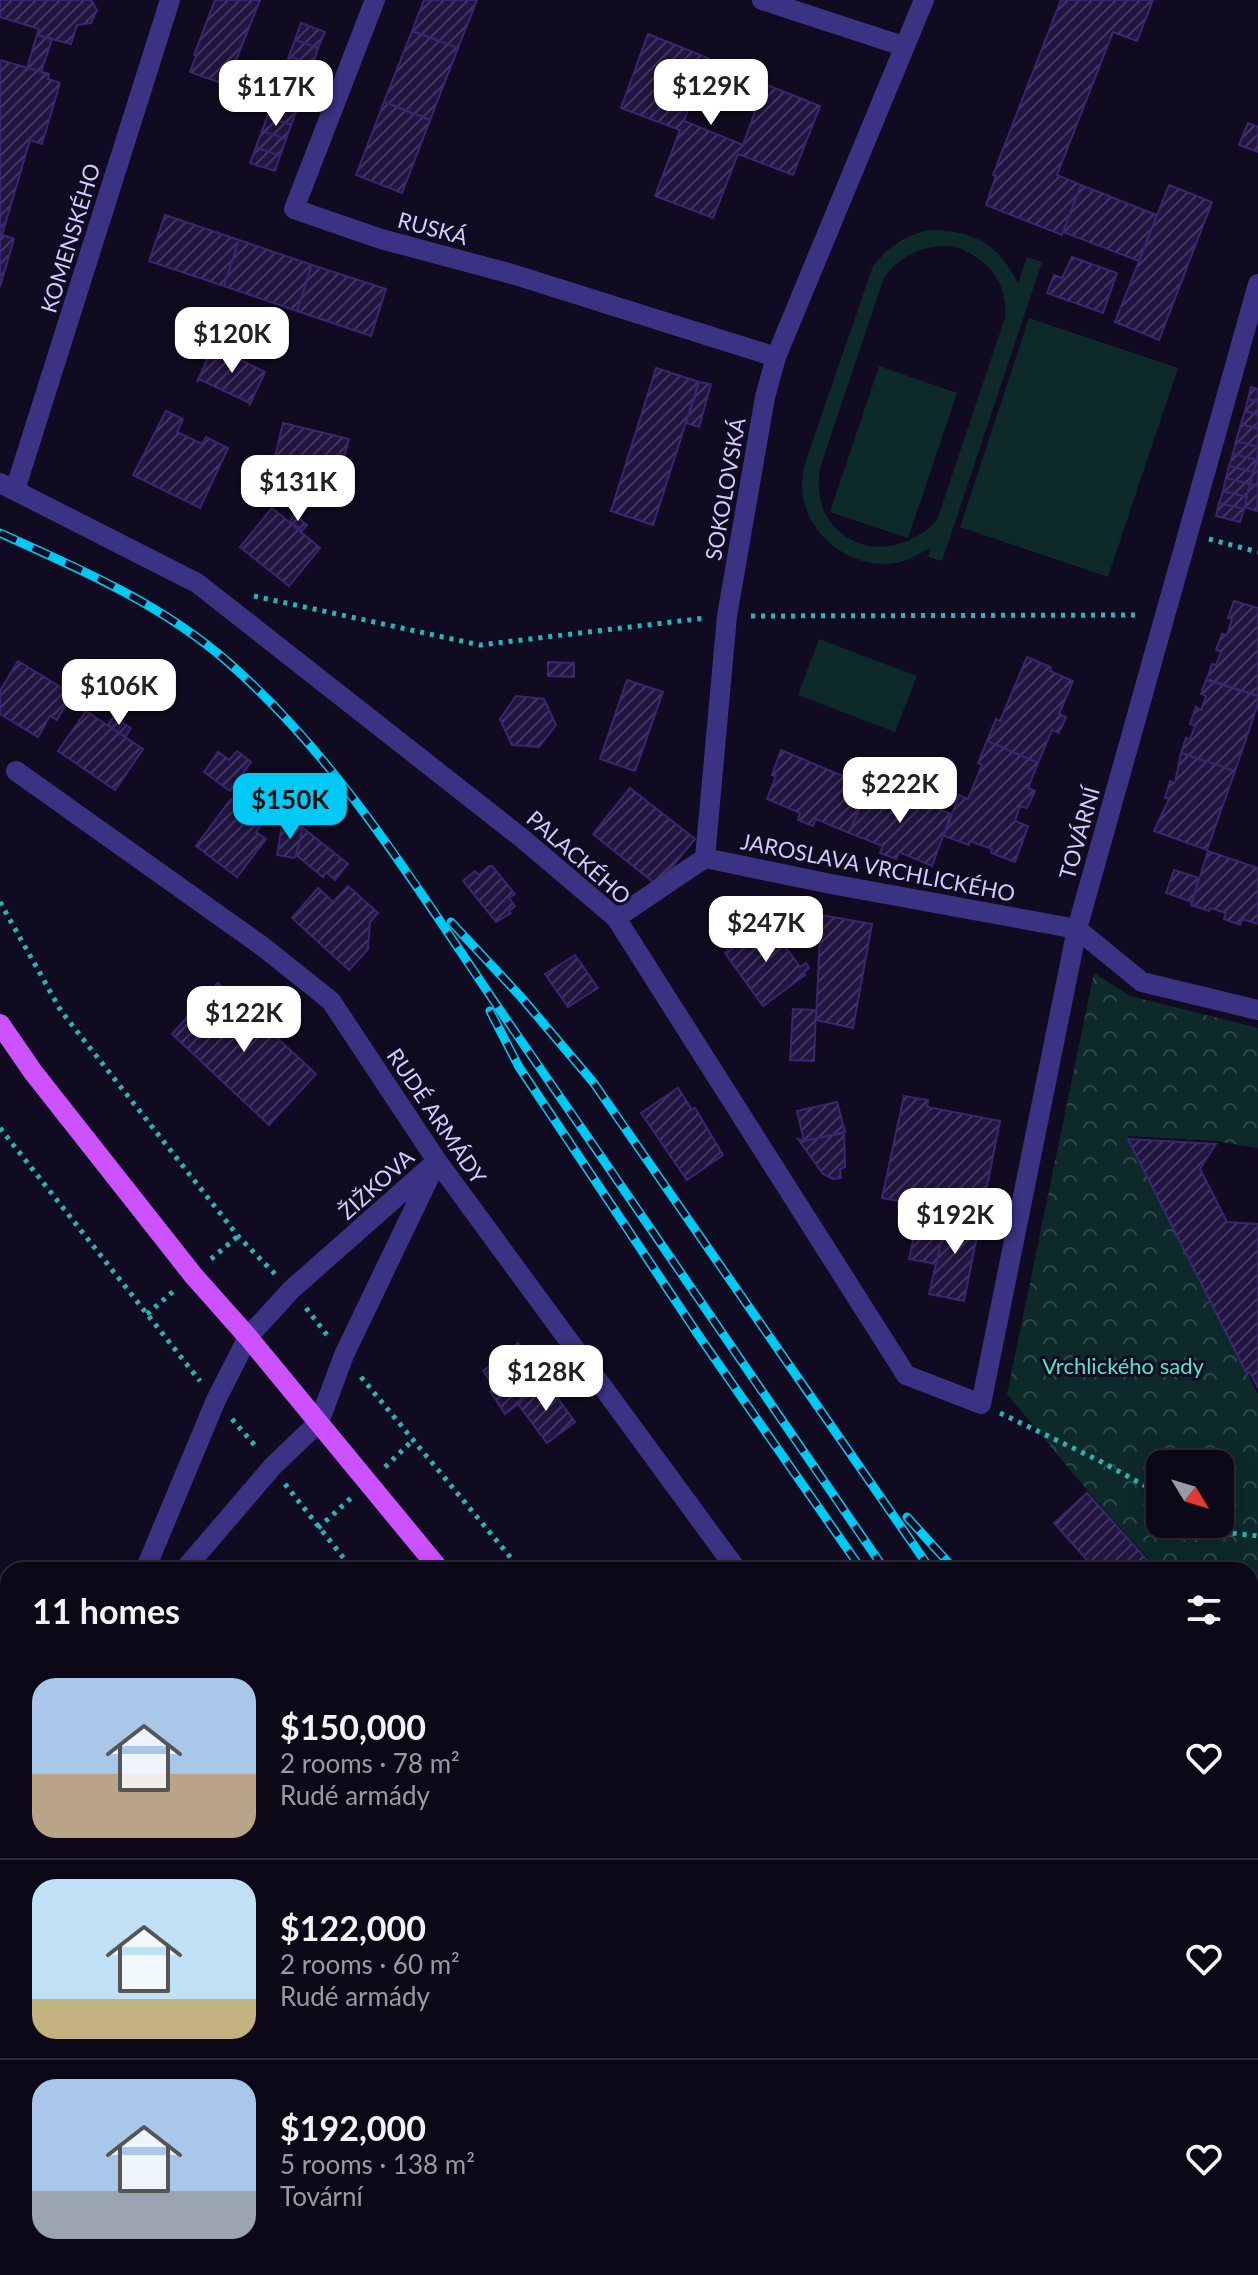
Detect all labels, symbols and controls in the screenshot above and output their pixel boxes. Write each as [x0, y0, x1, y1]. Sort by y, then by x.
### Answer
pin: $129K [655, 59, 767, 127]
pin: $117K [220, 60, 332, 128]
text: $129K [672, 69, 750, 101]
text: $117K [237, 70, 315, 102]
street label: KOMENSKÉHO [34, 160, 106, 316]
street label: RUSKÁ [395, 206, 471, 250]
pin: $120K [176, 307, 288, 375]
text: $120K [193, 317, 271, 349]
street label: SOKOLOVSKÁ [699, 415, 751, 562]
pin: $131K [242, 455, 354, 523]
text: $131K [259, 465, 337, 497]
pin: $106K [63, 659, 175, 727]
text: $106K [80, 669, 158, 701]
pin: $222K [844, 757, 956, 825]
text: $222K [861, 767, 939, 799]
pin: $150K [234, 773, 346, 841]
street label: TOVÁRNÍ [1053, 782, 1106, 882]
text: $150K [251, 783, 329, 815]
street label: PALACKÉHO [521, 804, 637, 910]
street label: JAROSLAVA VRCHLICKÉHO [739, 827, 1017, 907]
pin: $247K [710, 896, 822, 964]
text: $247K [727, 906, 805, 938]
pin: $122K [188, 986, 300, 1054]
text: $122K [205, 996, 283, 1028]
street label: RUDÉ ARMÁDY [382, 1043, 492, 1189]
street label: ŽIŽKOVA [333, 1143, 419, 1225]
pin: $192K [899, 1188, 1011, 1256]
text: $192K [916, 1198, 994, 1230]
pin: $128K [490, 1345, 602, 1413]
park label: Vrchlického sady [1042, 1352, 1204, 1379]
text: $128K [507, 1355, 585, 1387]
north arrow [1146, 1450, 1234, 1538]
map controls [1146, 1450, 1234, 1538]
icon: filters [1182, 1588, 1226, 1632]
text: 11 homes [32, 1590, 180, 1631]
text: $150,000 [280, 1706, 426, 1747]
icon: home [96, 1710, 192, 1806]
icon: heart [1182, 1736, 1226, 1780]
text: 2 rooms · 78 m² [280, 1747, 460, 1779]
text: Rudé armády [280, 1779, 430, 1811]
text: $122,000 [280, 1907, 426, 1948]
icon: home [96, 1911, 192, 2007]
icon: heart [1182, 1937, 1226, 1981]
text: 2 rooms · 60 m² [280, 1948, 460, 1980]
text: Rudé armády [280, 1980, 430, 2012]
text: $192,000 [280, 2107, 426, 2148]
icon: home [96, 2111, 192, 2207]
icon: heart [1182, 2137, 1226, 2181]
text: 5 rooms · 138 m² [280, 2148, 475, 2180]
text: Tovární [280, 2180, 363, 2212]

